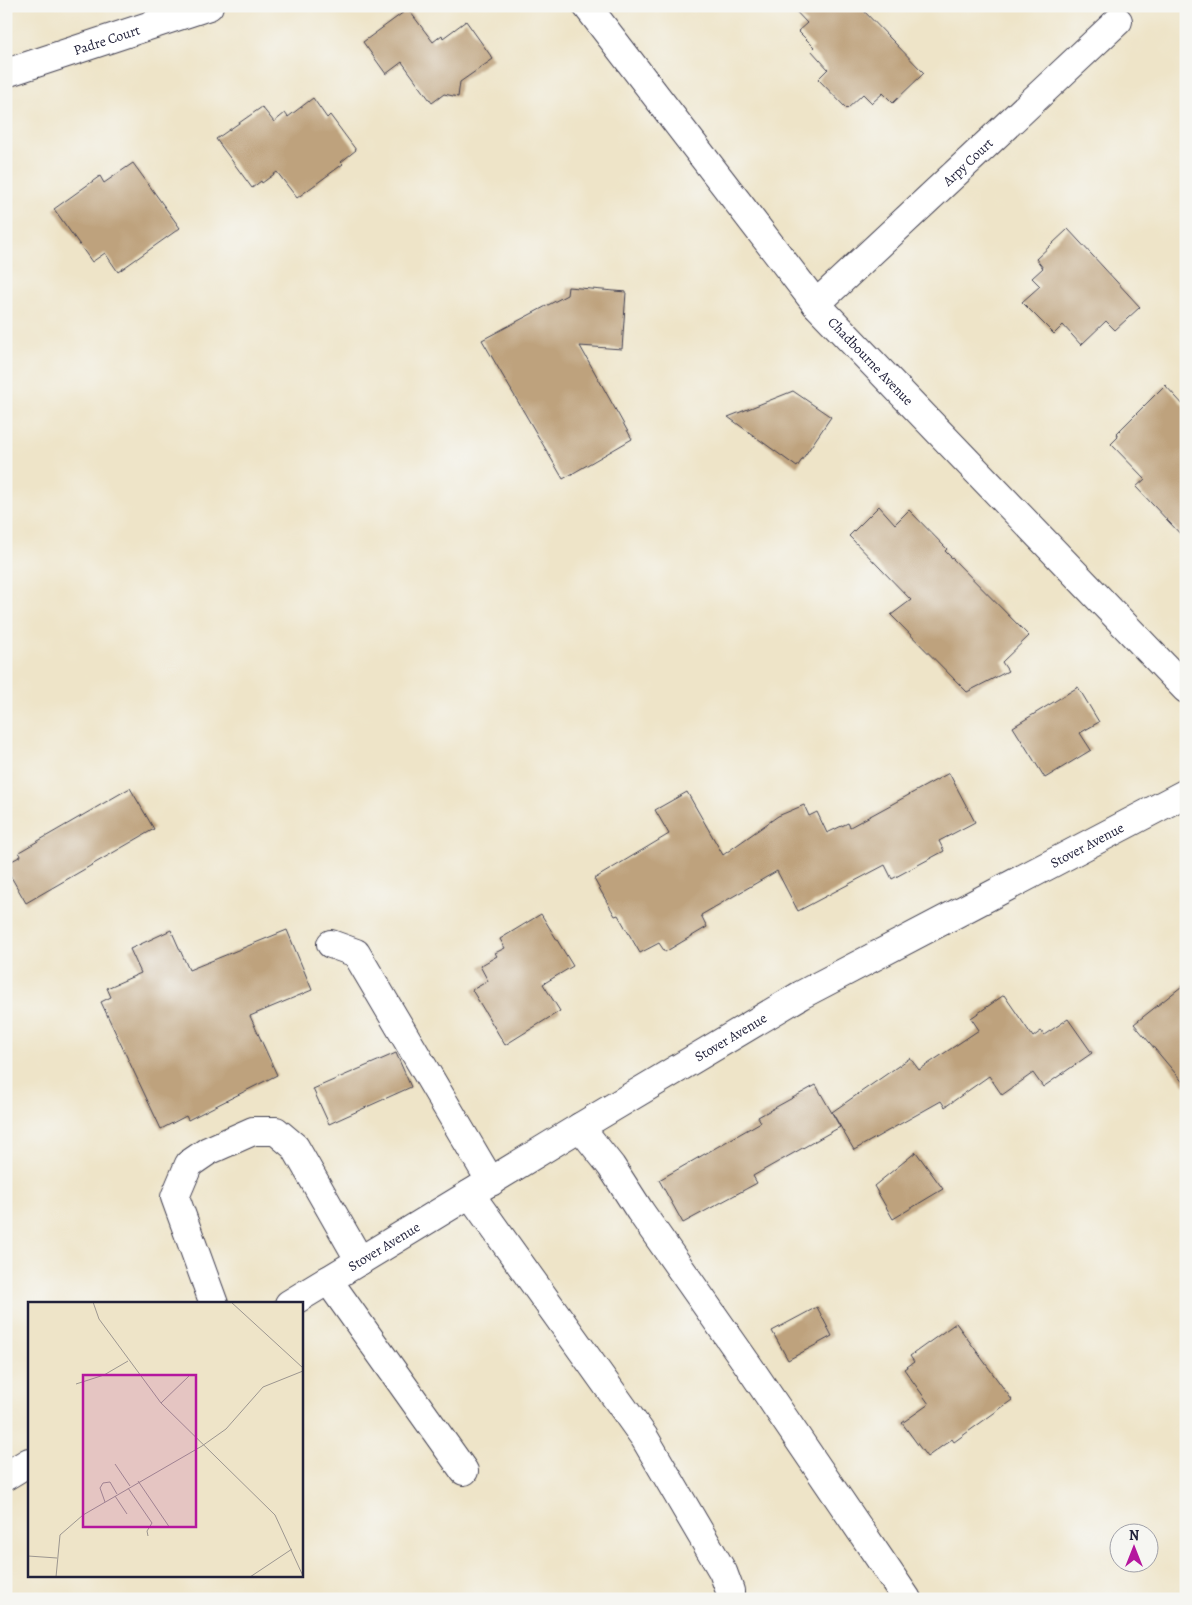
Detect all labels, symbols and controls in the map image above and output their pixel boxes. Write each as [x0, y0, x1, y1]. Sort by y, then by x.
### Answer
street label: Padre Court [71, 20, 143, 60]
street label: Arpy Court [938, 134, 998, 191]
street label: Chadbourne Avenue [824, 313, 917, 410]
street label: Stover Avenue [1047, 818, 1128, 873]
street label: Stover Avenue [691, 1009, 770, 1066]
street label: Stover Avenue [345, 1218, 424, 1276]
inset map [28, 1302, 302, 1578]
north arrow [1110, 1522, 1160, 1572]
text: N [1129, 1526, 1139, 1545]

